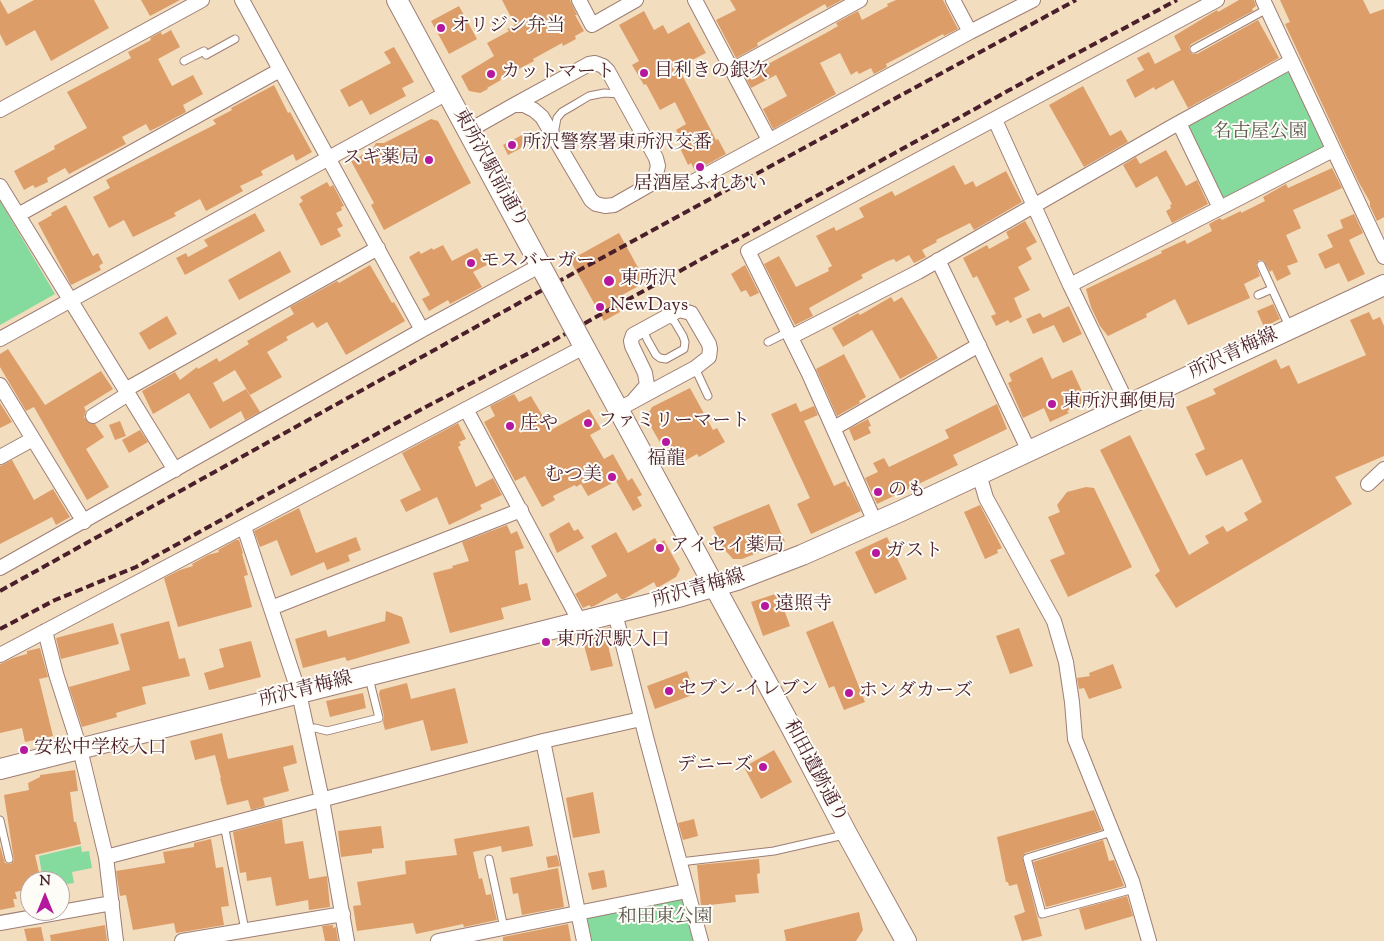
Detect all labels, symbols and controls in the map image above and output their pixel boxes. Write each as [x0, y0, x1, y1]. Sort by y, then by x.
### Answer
place label: オリジン弁当 [451, 17, 565, 39]
marker: オリジン弁当 [435, 22, 447, 34]
place label: 目利きの銀次 [654, 62, 768, 84]
place label: カットマート [501, 63, 615, 85]
marker: 目利きの銀次 [638, 67, 650, 79]
marker: カットマート [485, 68, 497, 80]
street label: 東所沢駅前通り [447, 105, 531, 233]
park label: 名古屋公園 [1213, 123, 1307, 145]
place label: 所沢警察署東所沢交番 [522, 134, 712, 156]
marker: 所沢警察署東所沢交番 [506, 139, 518, 151]
place label: スギ薬局 [343, 149, 419, 171]
marker: スギ薬局 [423, 154, 435, 166]
marker: 居酒屋ふれあい [694, 161, 706, 173]
place label: 居酒屋ふれあい [634, 175, 766, 197]
place label: モスバーガー [481, 252, 595, 274]
marker: モスバーガー [465, 257, 477, 269]
place label: 東所沢 [620, 270, 677, 292]
marker: 東所沢 [602, 274, 616, 288]
place label: NewDays [610, 296, 688, 318]
marker: NewDays [594, 301, 606, 313]
street label: 所沢青梅線 [1186, 325, 1282, 385]
place label: 東所沢郵便局 [1062, 393, 1176, 415]
marker: 東所沢郵便局 [1046, 398, 1058, 410]
place label: ファミリーマート [598, 412, 750, 434]
place label: 庄や [520, 415, 558, 437]
marker: ファミリーマート [582, 417, 594, 429]
marker: 庄や [504, 420, 516, 432]
marker: 福龍 [660, 436, 672, 448]
place label: 福龍 [647, 450, 685, 472]
place label: むつ美 [545, 466, 602, 488]
marker: むつ美 [606, 471, 618, 483]
place label: のも [888, 481, 926, 503]
marker: のも [872, 486, 884, 498]
place label: アイセイ薬局 [670, 537, 784, 559]
marker: アイセイ薬局 [654, 542, 666, 554]
place label: ガスト [886, 542, 943, 564]
marker: ガスト [870, 547, 882, 559]
street label: 所沢青梅線 [650, 566, 748, 614]
place label: 遠照寺 [775, 595, 832, 617]
marker: 遠照寺 [759, 600, 771, 612]
place label: 東所沢駅入口 [556, 631, 670, 653]
marker: 東所沢駅入口 [540, 636, 552, 648]
street label: 所沢青梅線 [257, 668, 355, 714]
place label: セブン-イレブン [679, 680, 818, 702]
place label: ホンダカーズ [859, 682, 973, 704]
marker: セブン-イレブン [663, 685, 675, 697]
marker: ホンダカーズ [843, 687, 855, 699]
street label: 和田遺跡通り [777, 716, 851, 828]
place label: 安松中学校入口 [34, 739, 167, 761]
marker: 安松中学校入口 [18, 744, 30, 756]
place label: デニーズ [677, 756, 753, 778]
marker: デニーズ [757, 761, 769, 773]
north arrow [20, 871, 70, 921]
text: N [39, 872, 51, 892]
park label: 和田東公園 [618, 908, 712, 930]

